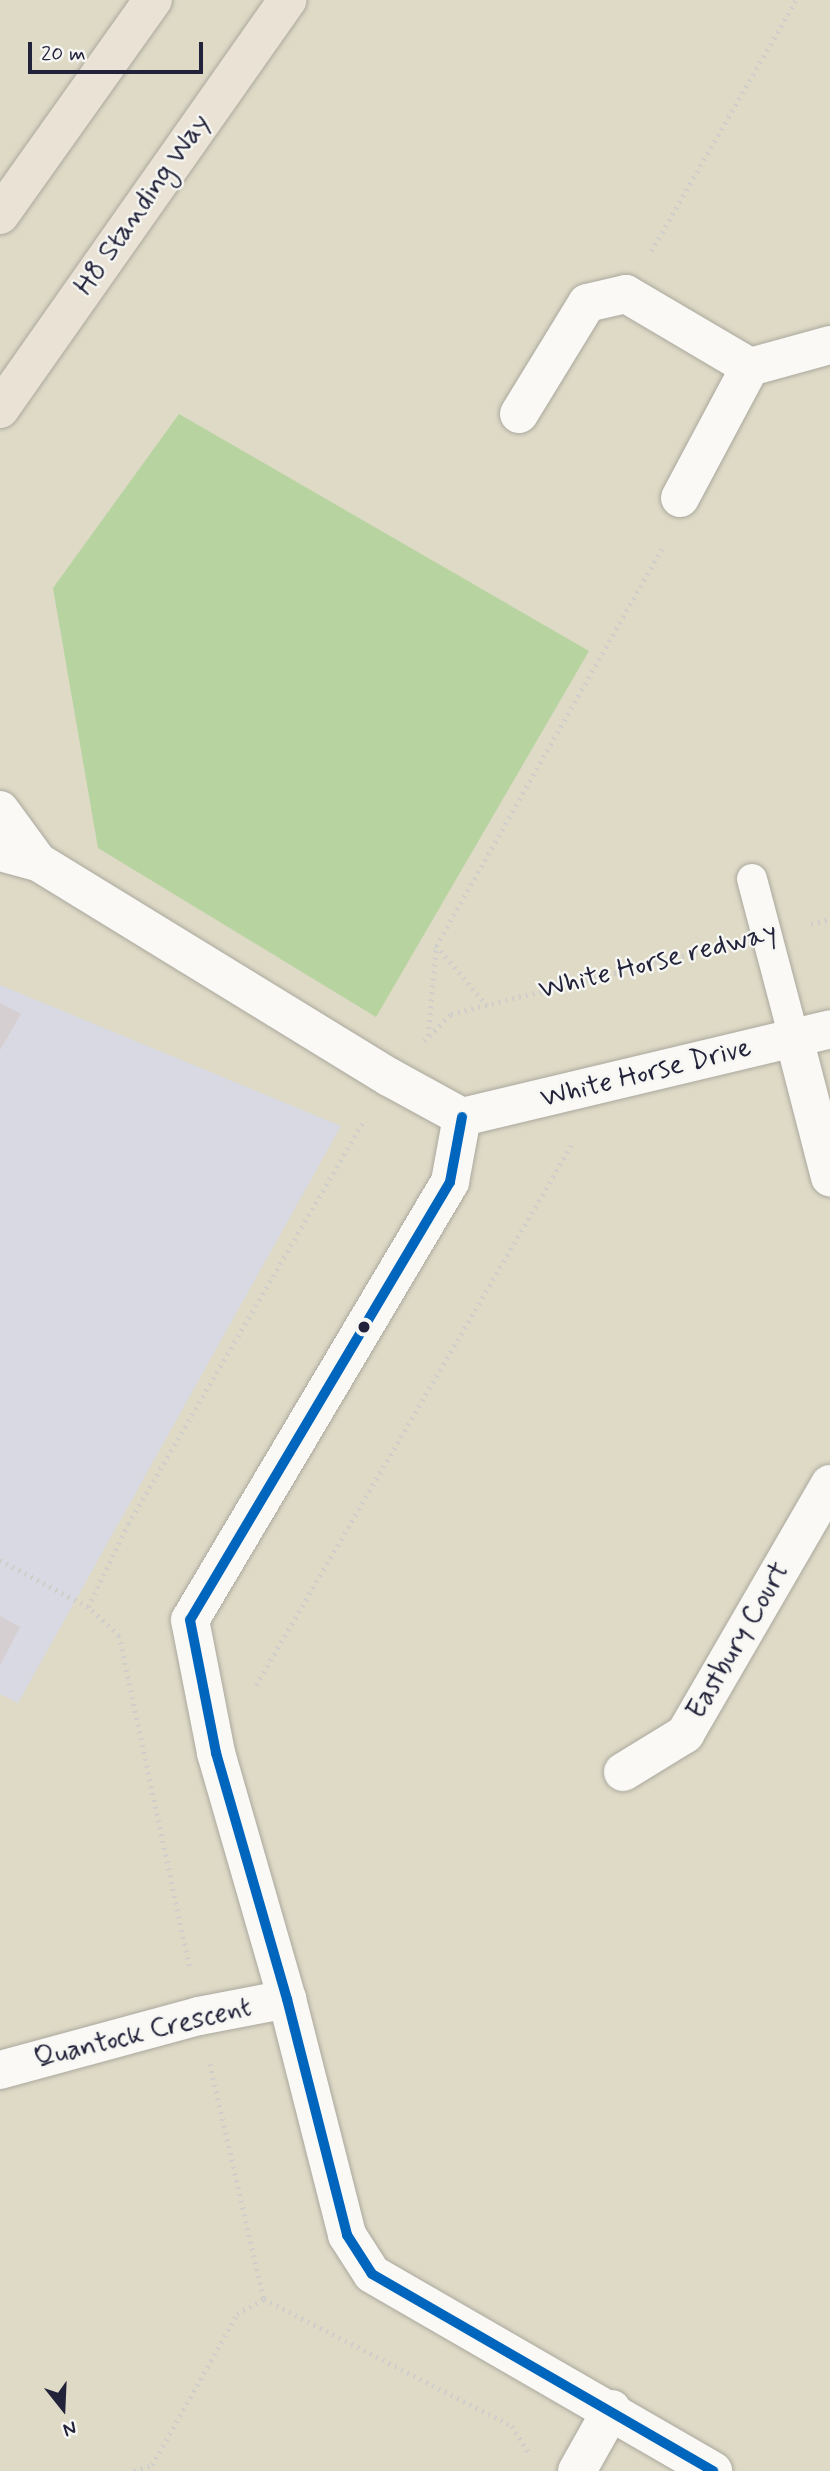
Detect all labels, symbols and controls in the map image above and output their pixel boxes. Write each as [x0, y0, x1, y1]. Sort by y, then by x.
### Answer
scale bar [32, 28, 206, 72]
text: 20 m [41, 40, 86, 68]
street label: H8 Standing Way [68, 108, 218, 302]
street label: White Horse redway [537, 916, 779, 1008]
street label: White Horse Drive [538, 1032, 754, 1116]
unlabelled marker [357, 1320, 371, 1334]
street label: Eastbury Court [680, 1556, 798, 1726]
street label: Quantock Crescent [29, 1990, 257, 2078]
north arrow [28, 2373, 98, 2443]
text: N [60, 2415, 80, 2442]

